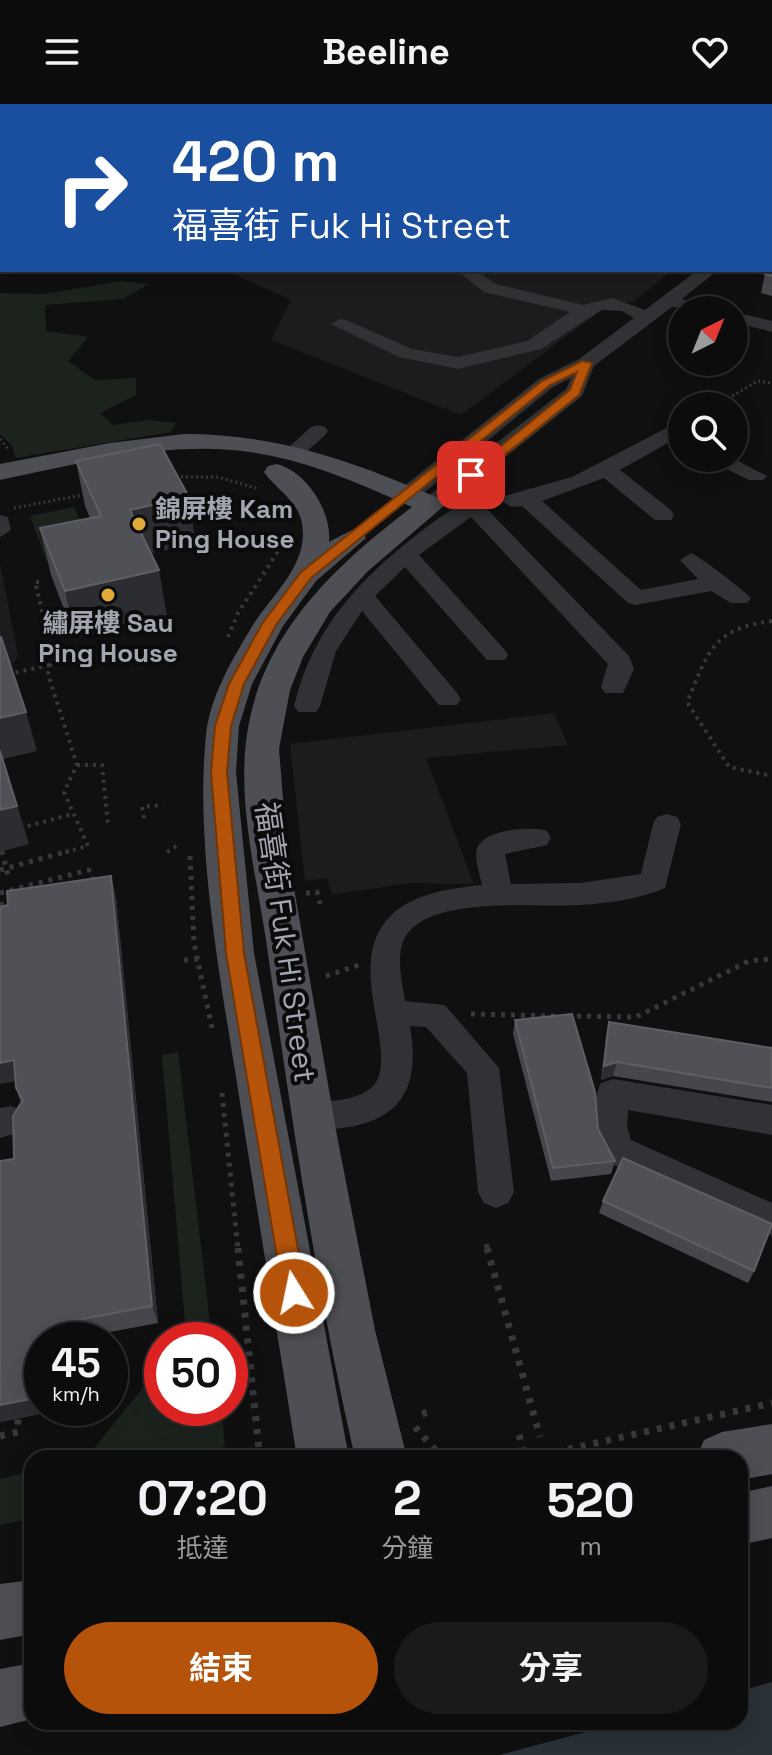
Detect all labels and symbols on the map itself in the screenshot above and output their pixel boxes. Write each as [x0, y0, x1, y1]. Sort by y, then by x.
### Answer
north arrow [668, 296, 748, 376]
pin [437, 441, 505, 509]
place label: 錦屏樓 Kam Ping House [155, 492, 294, 556]
marker: 錦屏樓 Kam Ping House [130, 515, 148, 533]
marker: 繡屏樓 Sau Ping House [99, 586, 117, 604]
place label: 繡屏樓 Sau Ping House [38, 606, 178, 670]
street label: 福喜街 Fuk Hi Street [247, 799, 325, 1085]
position arrow [252, 1251, 336, 1335]
speed limit sign: 50 [144, 1322, 248, 1426]

